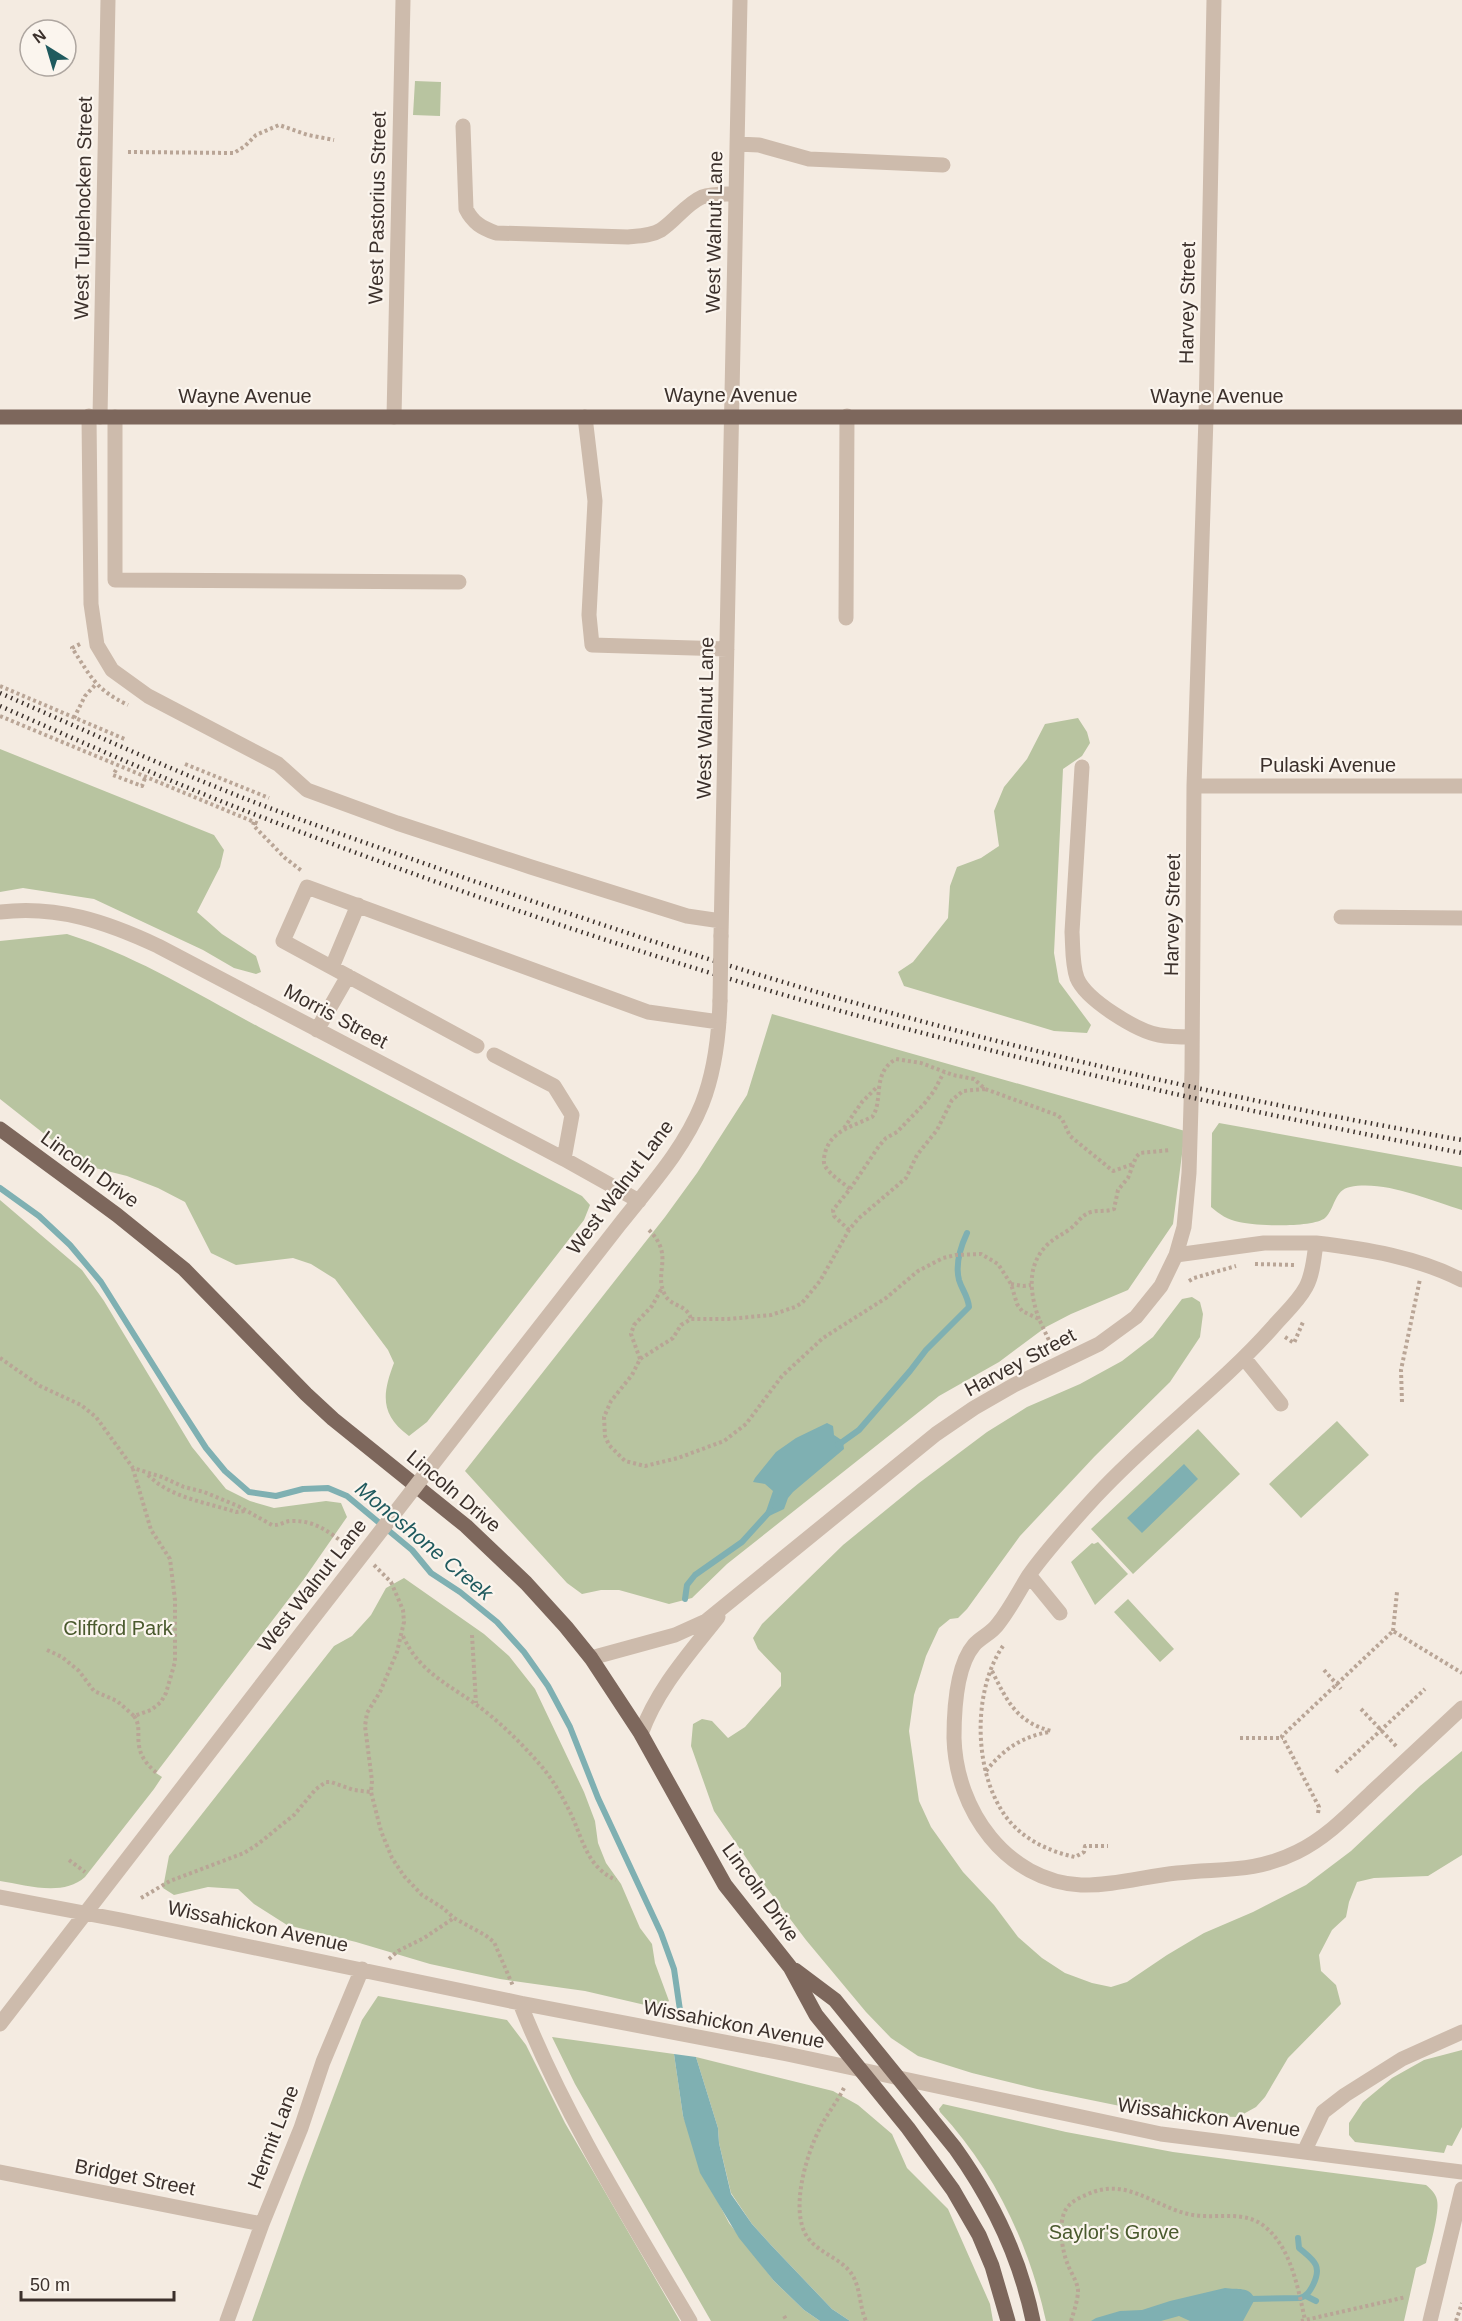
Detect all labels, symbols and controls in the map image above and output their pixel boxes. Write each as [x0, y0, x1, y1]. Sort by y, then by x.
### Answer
north arrow [18, 18, 78, 78]
text: N [30, 26, 49, 47]
street label: West Tulpehocken Street [70, 96, 96, 320]
street label: West Pastorius Street [364, 111, 390, 305]
street label: West Walnut Lane [702, 151, 726, 313]
street label: Harvey Street [1175, 241, 1199, 364]
street label: Wayne Avenue [664, 384, 798, 406]
street label: Wayne Avenue [178, 385, 312, 407]
street label: Wayne Avenue [1150, 385, 1284, 407]
street label: West Walnut Lane [693, 637, 717, 799]
street label: Pulaski Avenue [1260, 754, 1396, 776]
street label: Harvey Street [1160, 853, 1184, 976]
street label: Morris Street [280, 979, 392, 1053]
street label: West Walnut Lane [562, 1116, 678, 1258]
street label: Lincoln Drive [37, 1126, 143, 1212]
street label: Harvey Street [961, 1323, 1080, 1400]
street label: Lincoln Drive [403, 1445, 505, 1537]
water label: Monoshone Creek [351, 1477, 499, 1606]
street label: West Walnut Lane [253, 1514, 371, 1656]
park label: Clifford Park [63, 1617, 174, 1639]
street label: Lincoln Drive [718, 1839, 804, 1945]
street label: Wissahickon Avenue [166, 1896, 350, 1956]
street label: Wissahickon Avenue [641, 1996, 827, 2052]
street label: Hermit Lane [243, 2082, 303, 2192]
street label: Wissahickon Avenue [1116, 2093, 1302, 2141]
street label: Bridget Street [73, 2155, 198, 2200]
park label: Saylor's Grove [1049, 2221, 1179, 2243]
scale bar [21, 2264, 174, 2302]
text: 50 m [30, 2275, 70, 2295]

